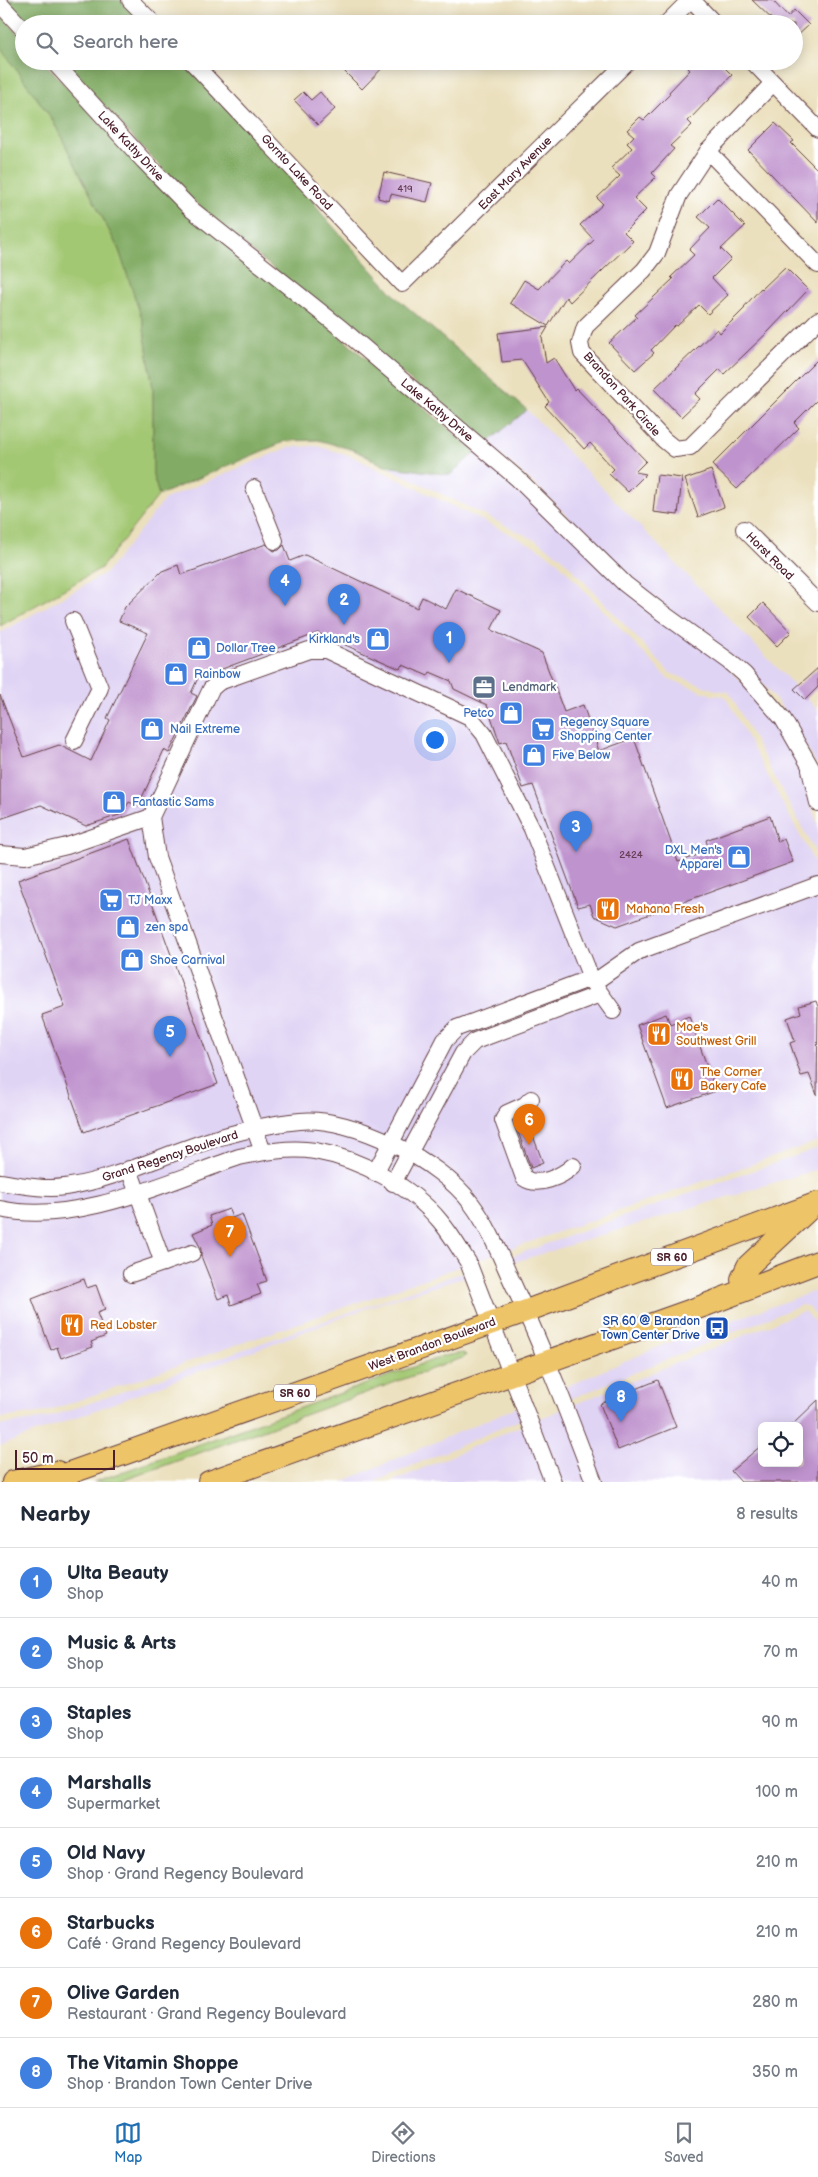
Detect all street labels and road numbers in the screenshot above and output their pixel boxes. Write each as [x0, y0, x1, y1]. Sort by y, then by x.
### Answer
street label: Lake Kathy Drive [94, 108, 167, 184]
street label: Gornto Lake Road [257, 131, 336, 214]
street label: East Mary Avenue [475, 133, 555, 213]
street label: Brandon Park Circle [580, 349, 663, 440]
street label: Lake Kathy Drive [397, 376, 476, 445]
street label: Horst Road [742, 529, 797, 584]
street label: Grand Regency Boulevard [100, 1127, 240, 1186]
road number: SR 60 [651, 1248, 693, 1266]
street label: West Brandon Boulevard [366, 1314, 498, 1375]
road number: SR 60 [274, 1385, 316, 1402]

